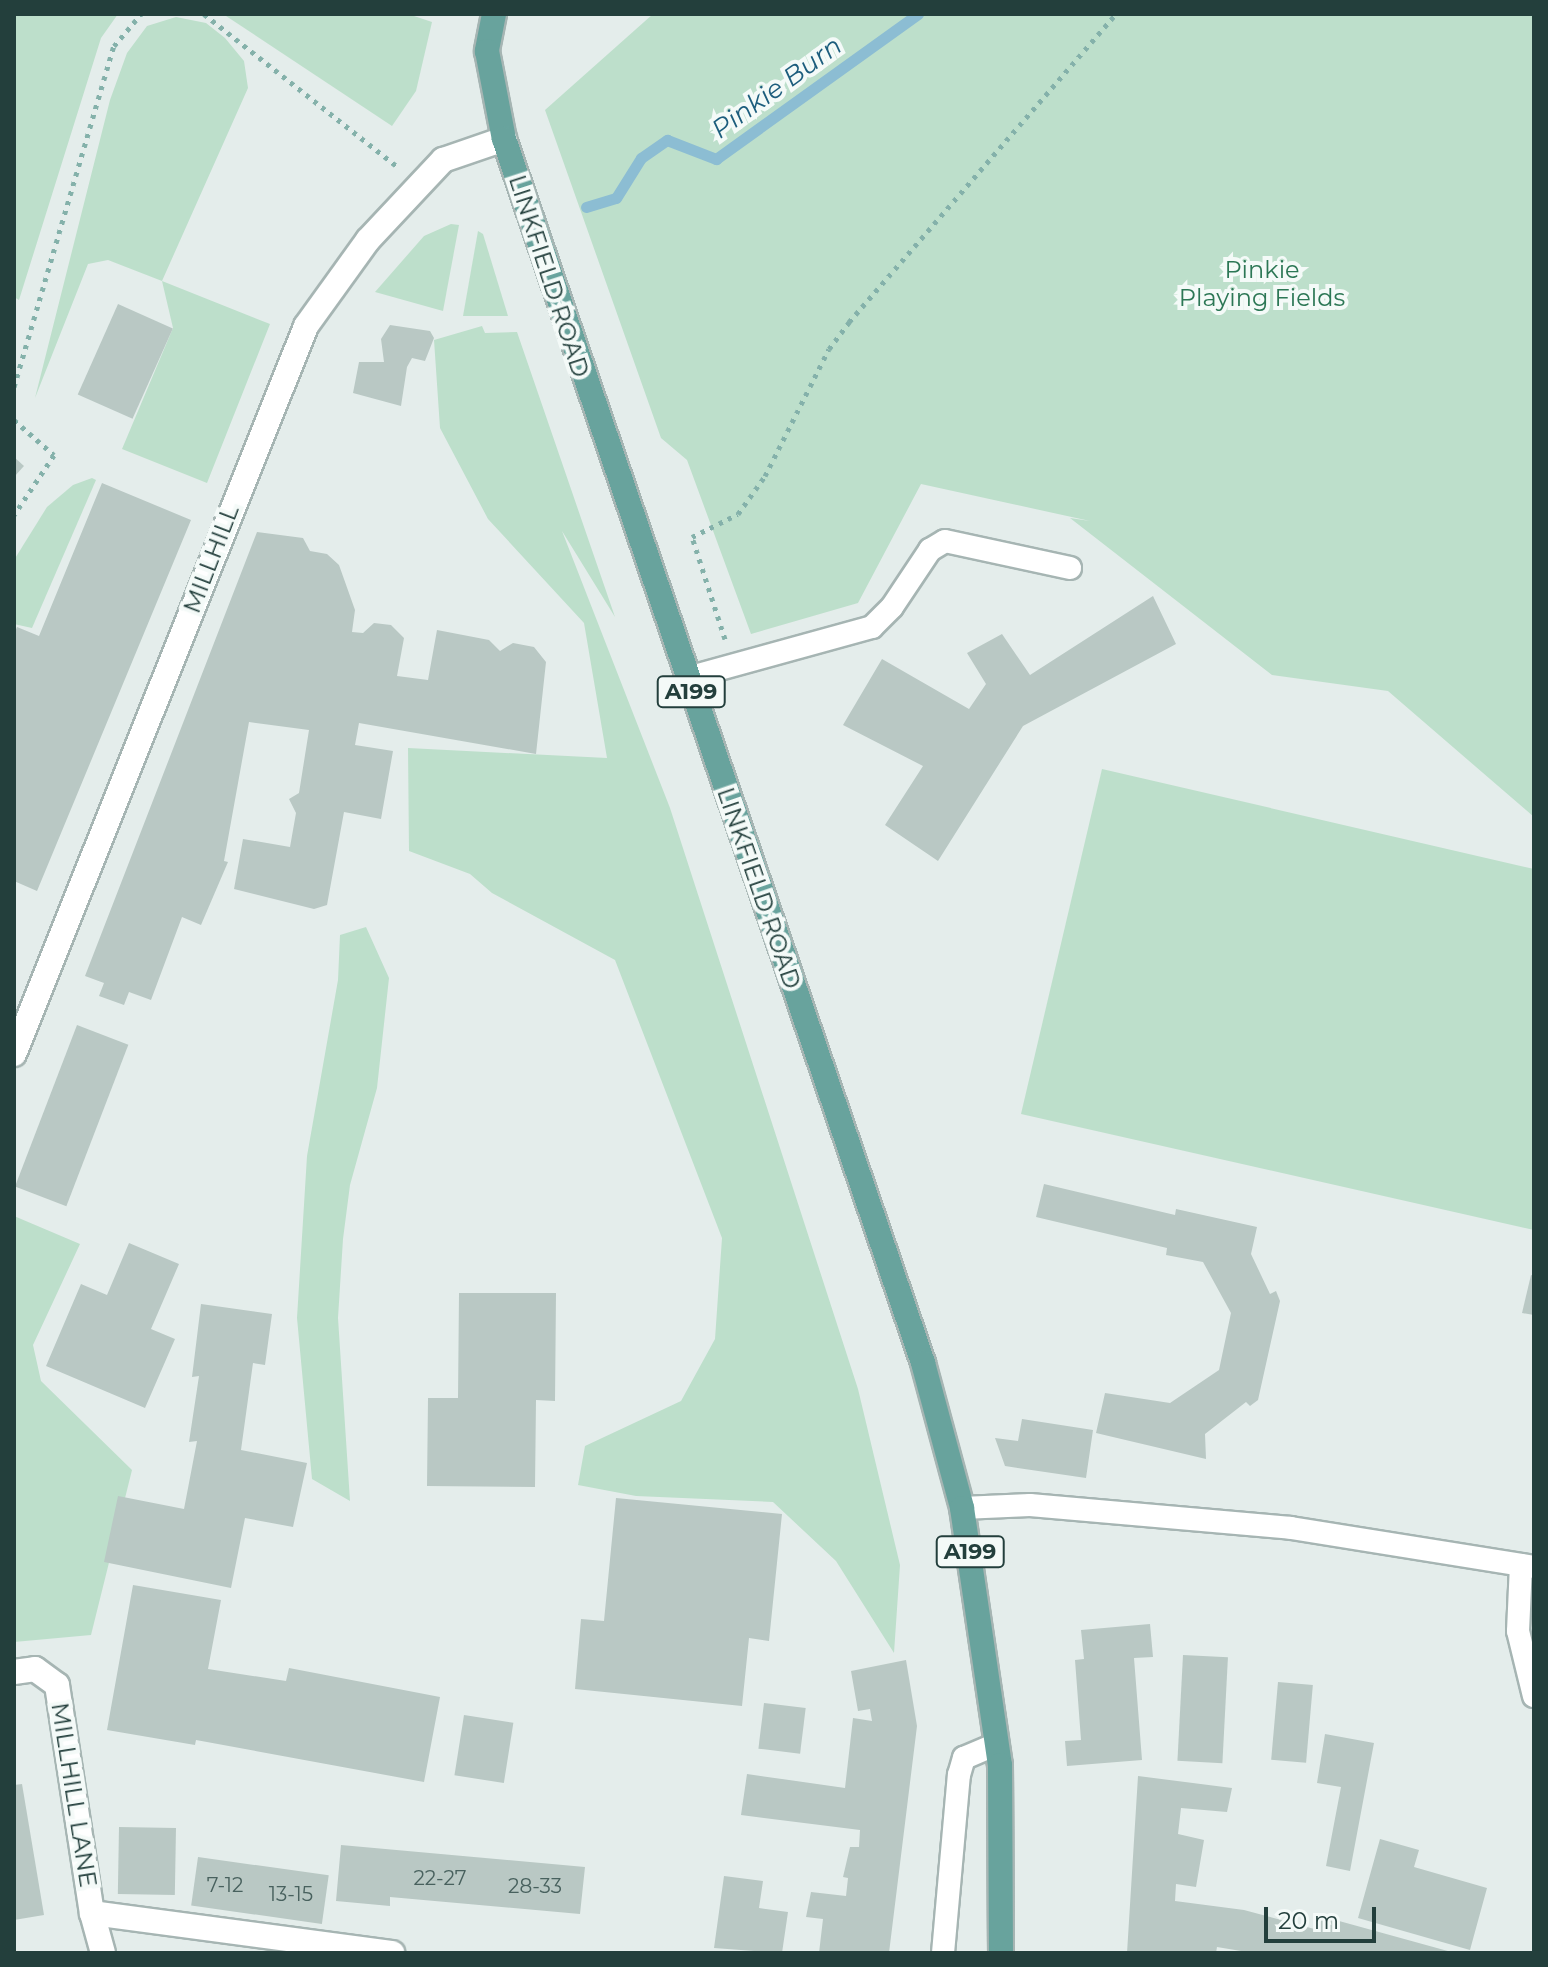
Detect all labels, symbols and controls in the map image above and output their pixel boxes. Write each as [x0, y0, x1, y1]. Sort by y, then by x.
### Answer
water label: Pinkie Burn [706, 30, 848, 146]
street label: LINKFIELD ROAD [503, 171, 595, 381]
park label: Pinkie Playing Fields [1179, 256, 1345, 312]
street label: MILLHILL [177, 501, 245, 617]
road number: A199 [655, 674, 727, 710]
street label: LINKFIELD ROAD [711, 784, 807, 992]
road number: A199 [934, 1534, 1006, 1570]
street label: MILLHILL LANE [45, 1701, 103, 1889]
house number: 22-27 [413, 1866, 467, 1890]
house number: 7-12 [207, 1873, 243, 1897]
house number: 28-33 [508, 1874, 562, 1898]
house number: 13-15 [269, 1882, 313, 1906]
scale bar [1268, 1891, 1380, 1941]
text: 20 m [1278, 1906, 1339, 1935]

